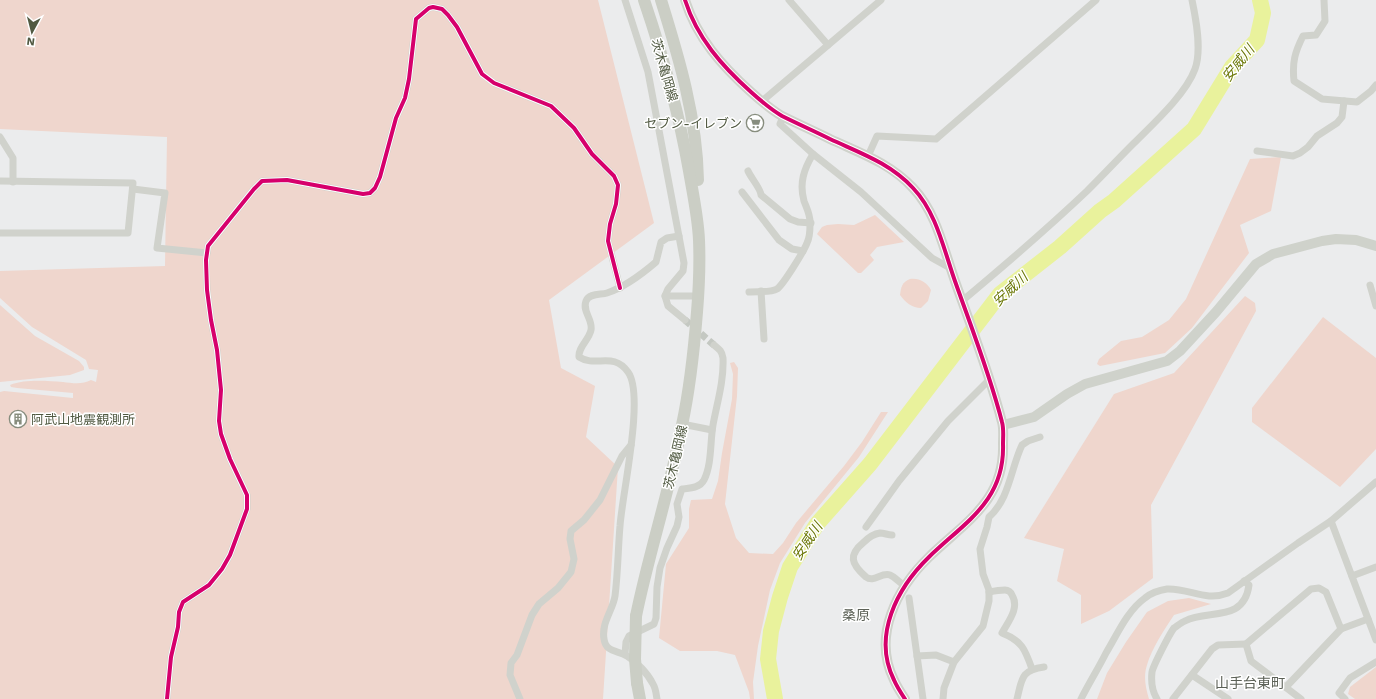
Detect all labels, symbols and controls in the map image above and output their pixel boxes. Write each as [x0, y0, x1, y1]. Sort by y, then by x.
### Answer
north arrow [12, 12, 52, 52]
text: N [26, 34, 36, 48]
street label: 茨木亀岡線 [648, 37, 681, 103]
water label: 安威川 [1219, 40, 1259, 84]
supermarket icon: セブン-イレブン [745, 113, 765, 133]
place label: セブン-イレブン [644, 116, 742, 131]
water label: 安威川 [989, 267, 1032, 309]
building icon: 阿武山地震観測所 [8, 409, 28, 429]
place label: 阿武山地震観測所 [31, 412, 135, 427]
street label: 茨木亀岡線 [661, 424, 690, 490]
water label: 安威川 [789, 517, 826, 563]
district label: 桑原 [842, 607, 870, 623]
district label: 山手台東町 [1215, 675, 1285, 691]

